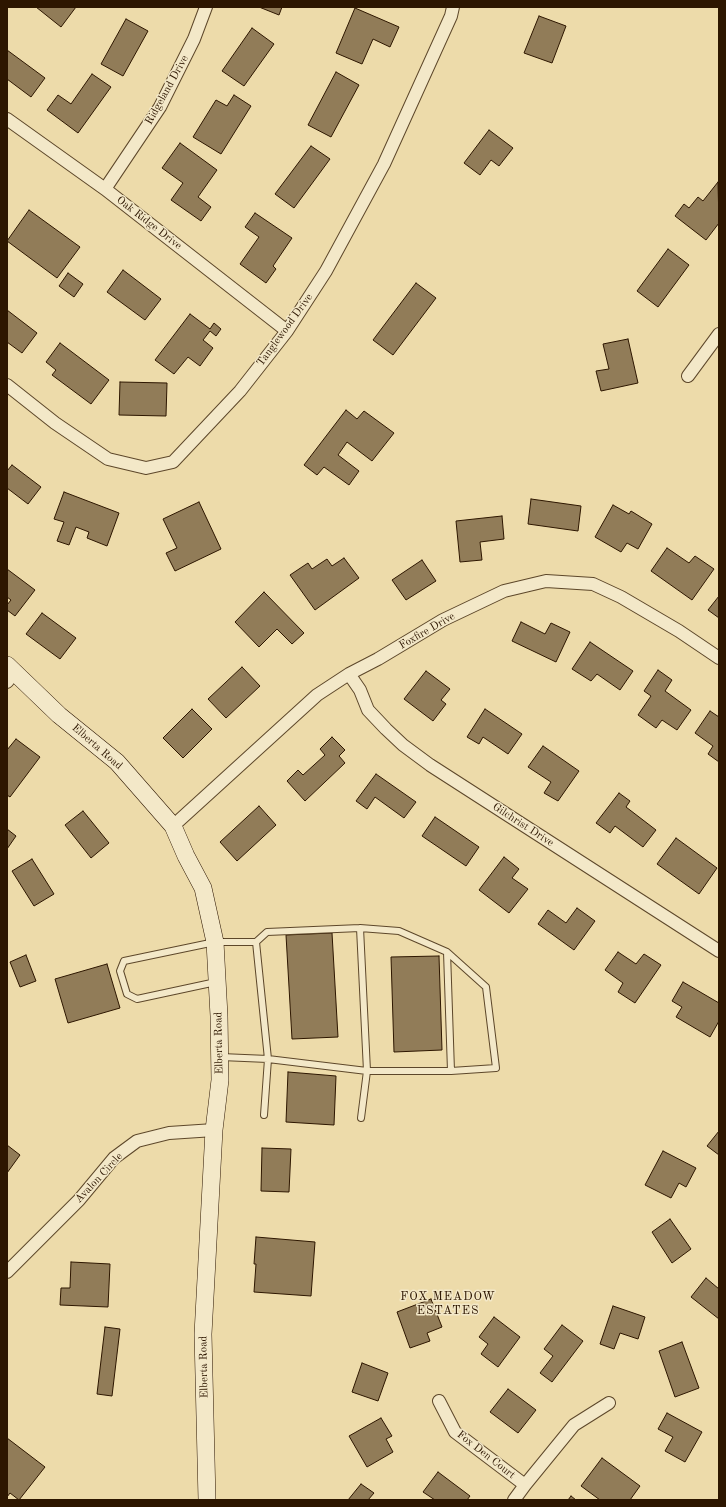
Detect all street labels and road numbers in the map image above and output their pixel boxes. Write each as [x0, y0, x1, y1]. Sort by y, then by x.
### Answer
street label: Ridgeland Drive [143, 53, 191, 127]
street label: Oak Ridge Drive [114, 193, 184, 253]
street label: Tanglewood Drive [254, 291, 316, 369]
street label: Foxfire Drive [397, 610, 457, 652]
street label: Elberta Road [69, 721, 125, 773]
street label: Gilchrist Drive [490, 800, 556, 850]
street label: Elberta Road [212, 1012, 226, 1074]
street label: Avalon Circle [72, 1150, 126, 1206]
street label: Elberta Road [197, 1336, 211, 1398]
street label: Fox Den Court [454, 1428, 518, 1482]

